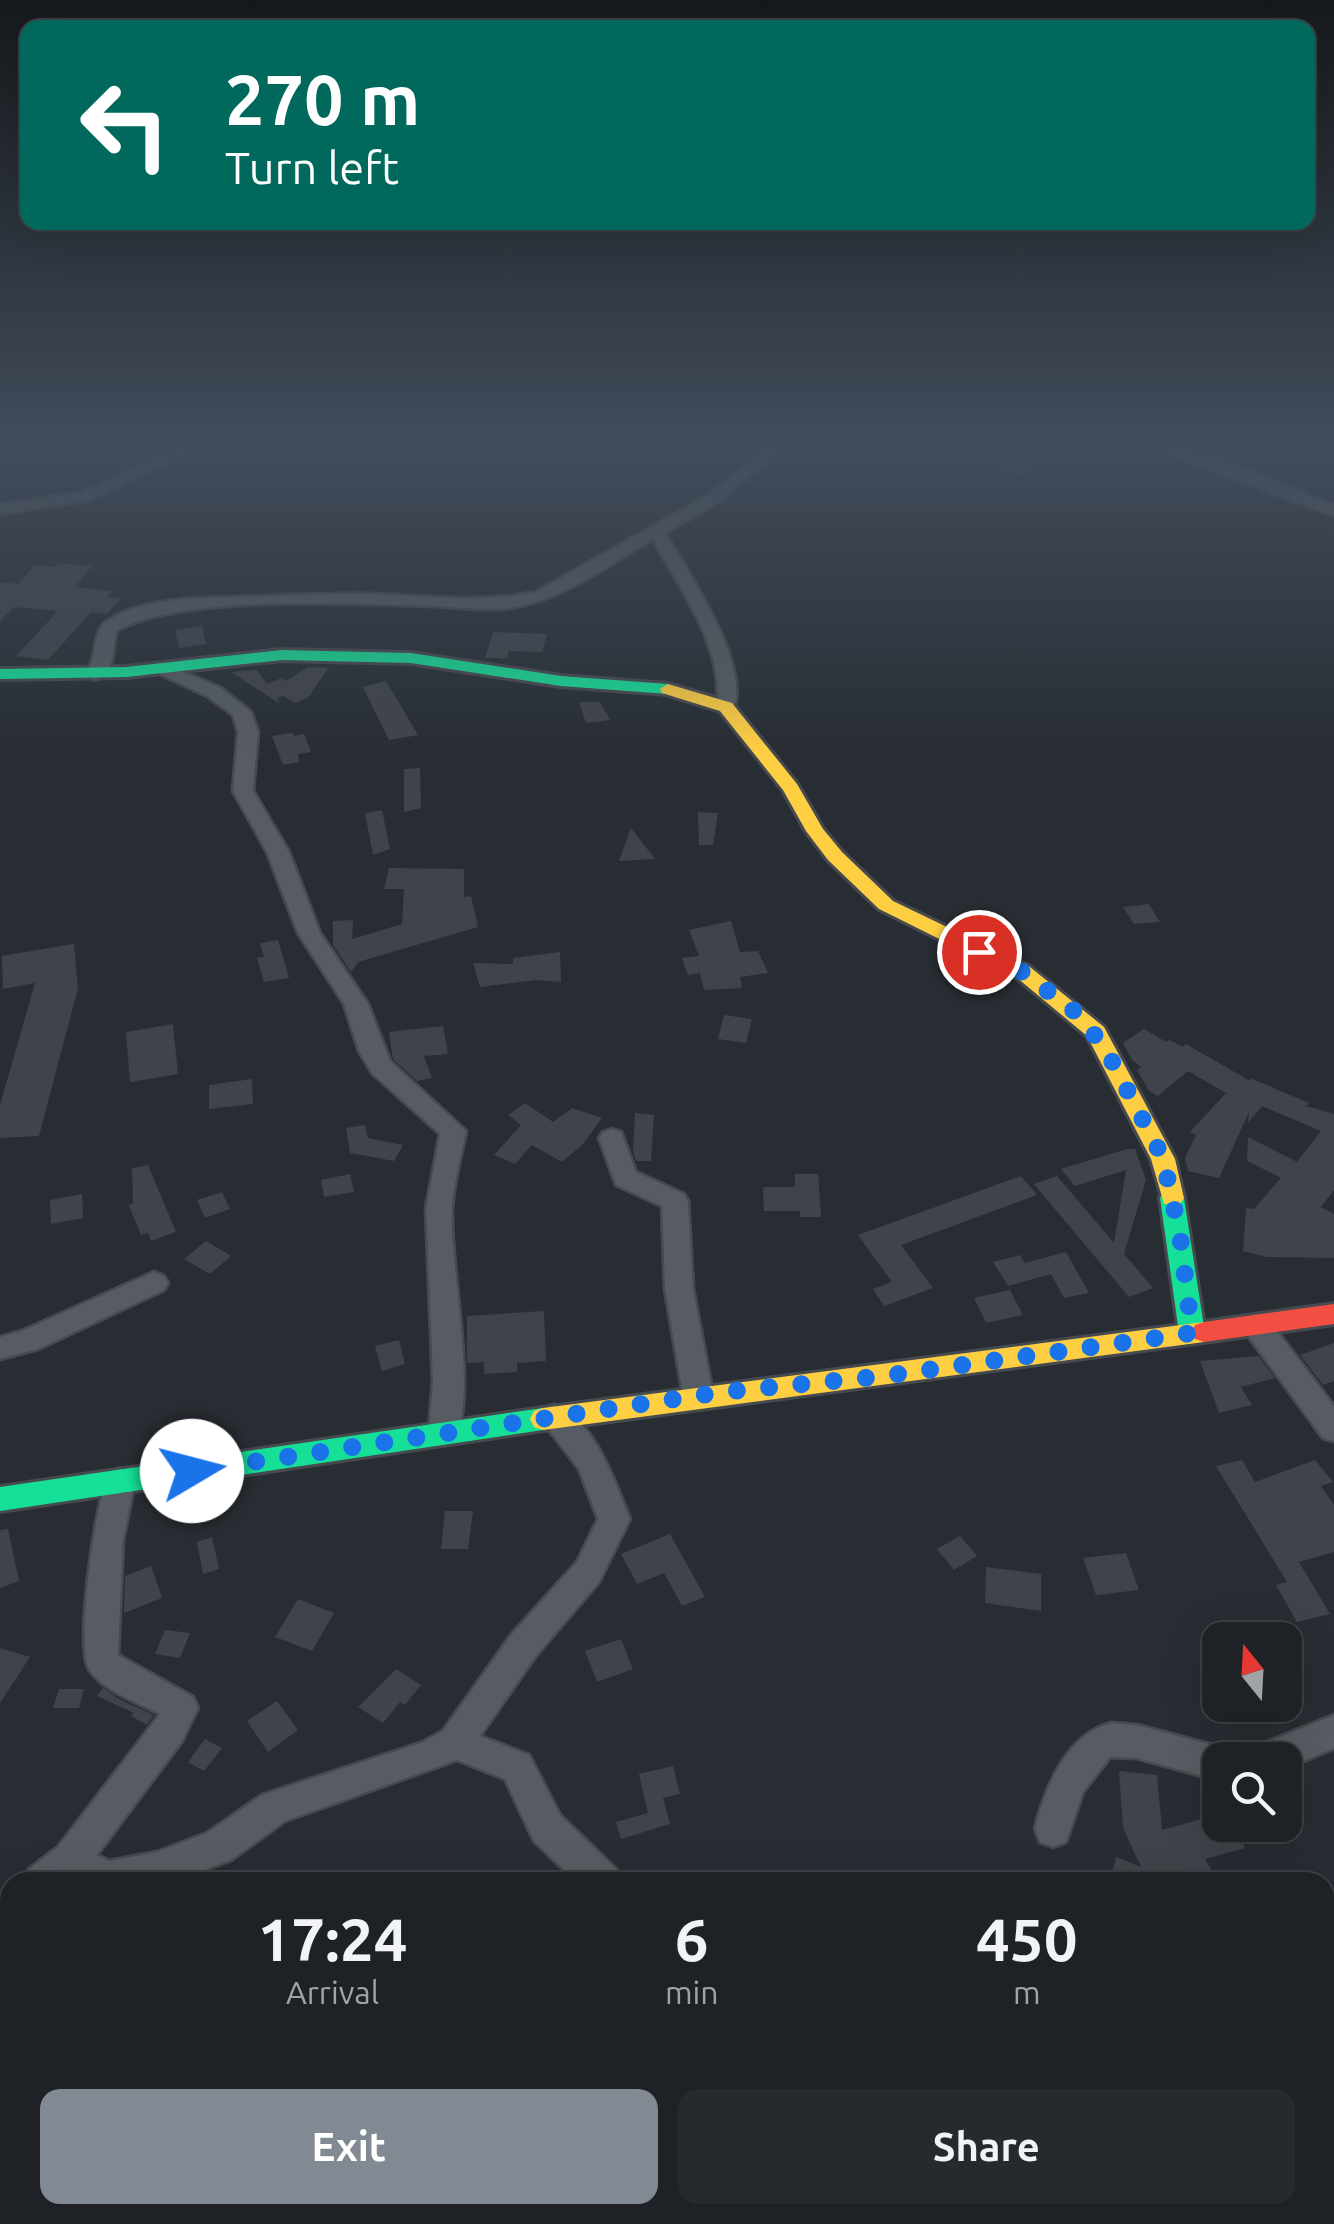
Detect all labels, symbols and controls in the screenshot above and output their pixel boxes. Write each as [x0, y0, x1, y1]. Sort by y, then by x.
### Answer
icon: left [60, 60, 190, 190]
text: 270 m [225, 60, 420, 138]
text: Turn left [225, 142, 399, 193]
pin [937, 910, 1022, 995]
icon: arrive [952, 925, 1007, 980]
position arrow [140, 1419, 244, 1523]
north arrow [1202, 1622, 1302, 1722]
map controls [1202, 1622, 1302, 1842]
button: search [1202, 1742, 1302, 1842]
text: 17:24 [257, 1905, 408, 1972]
text: 6 [675, 1905, 709, 1972]
text: 450 [976, 1905, 1078, 1972]
text: Arrival [286, 1974, 379, 2010]
text: min [665, 1974, 719, 2010]
text: m [1013, 1974, 1041, 2010]
button: Exit [40, 2089, 658, 2204]
button: Share [678, 2089, 1295, 2204]

